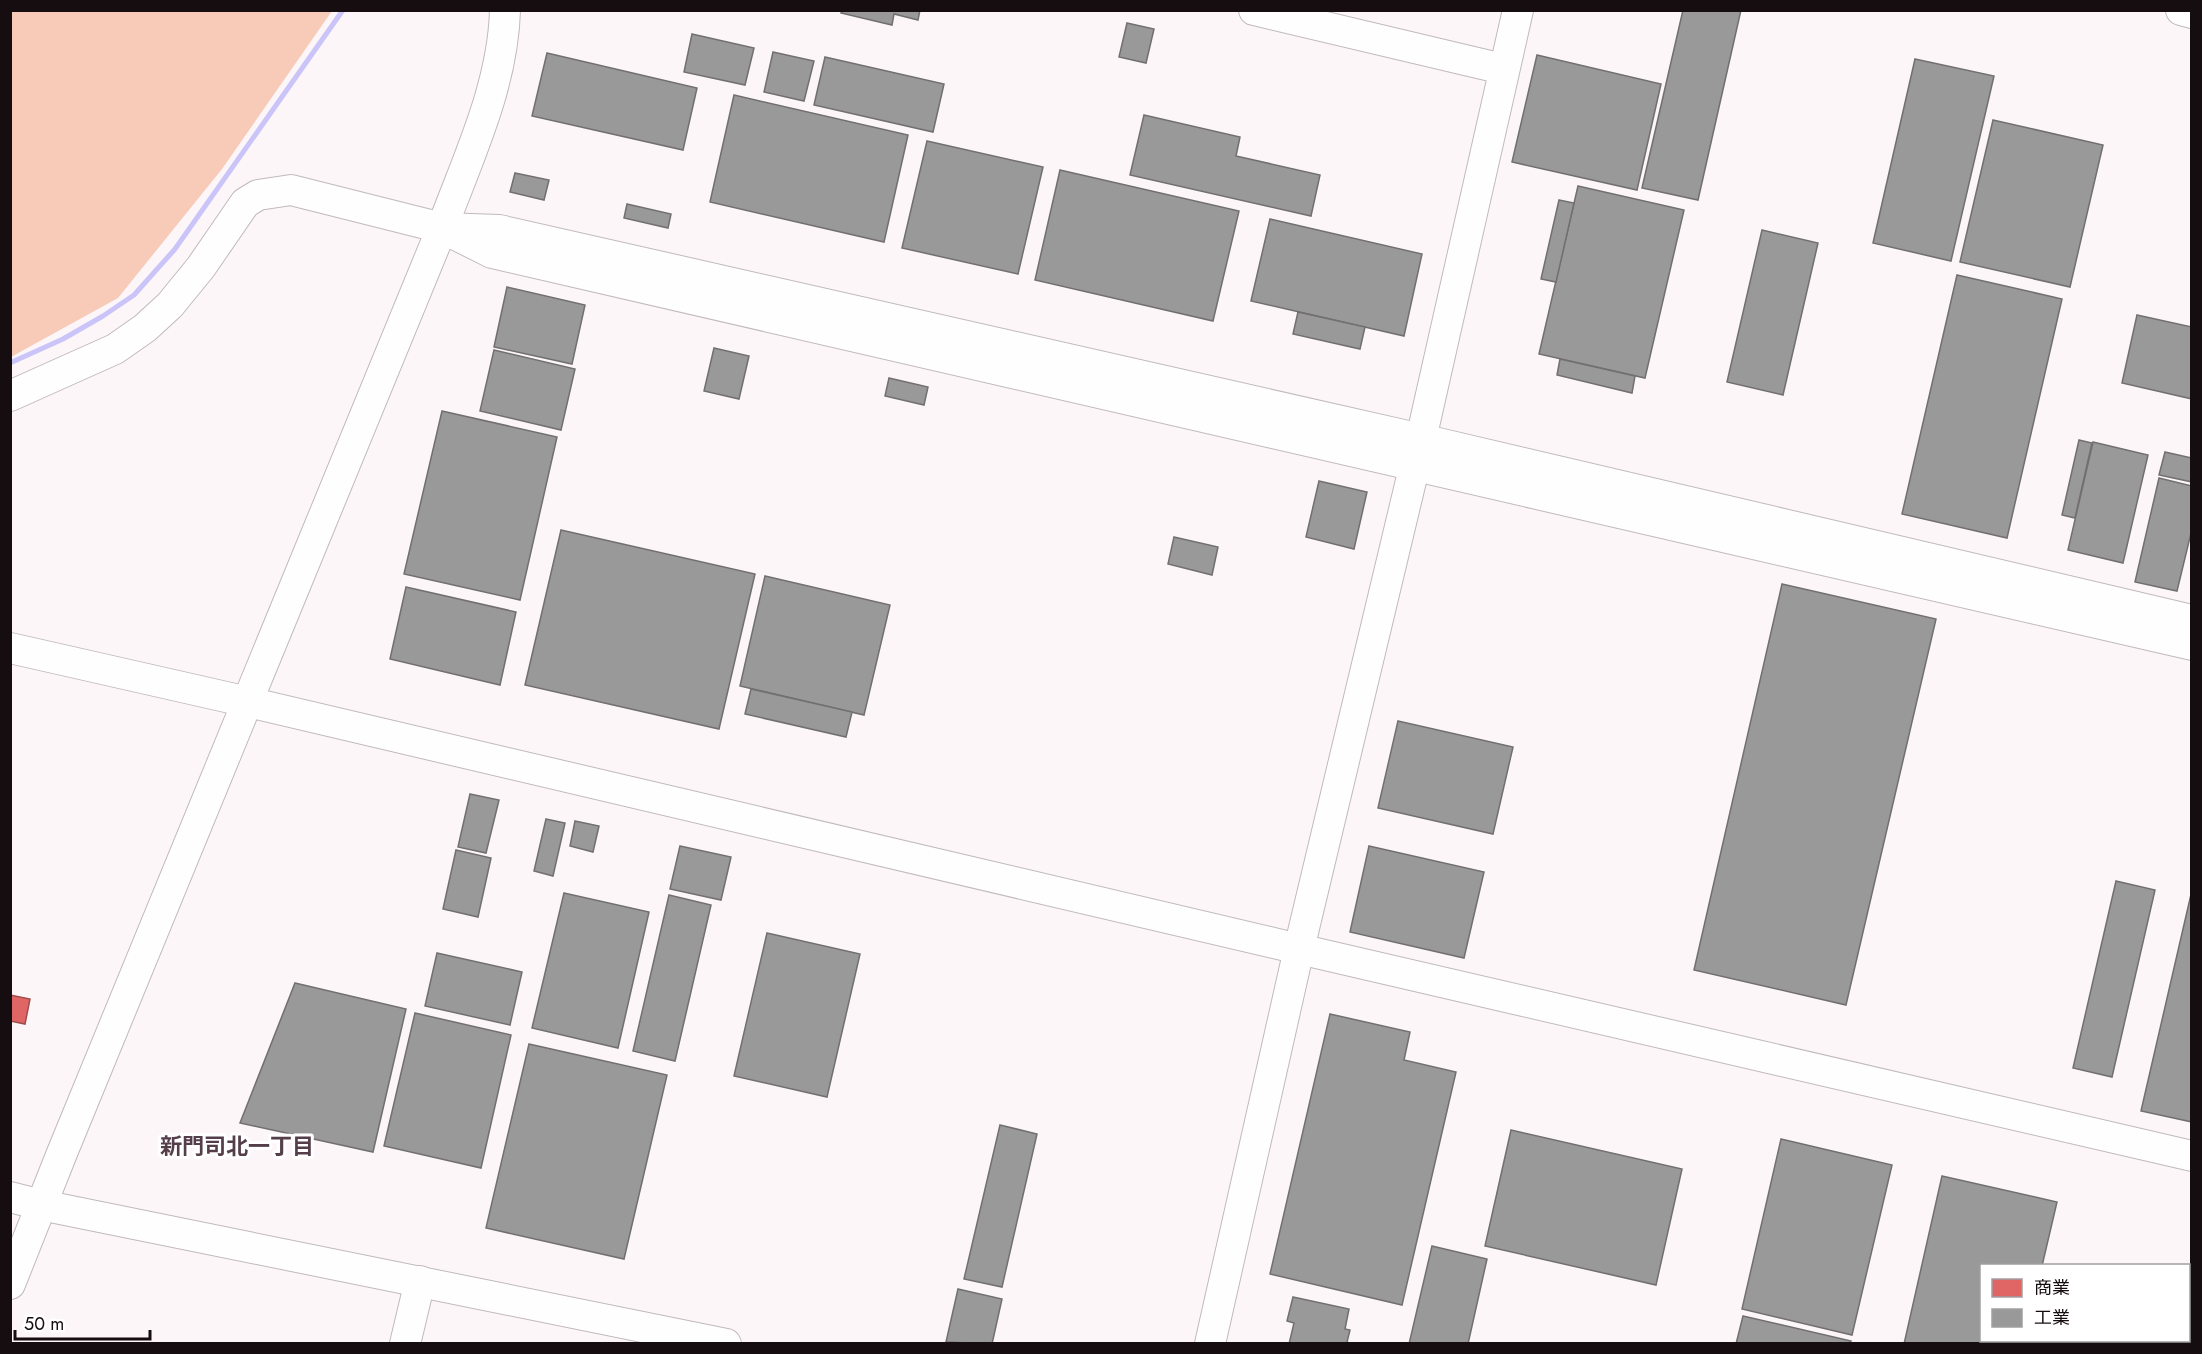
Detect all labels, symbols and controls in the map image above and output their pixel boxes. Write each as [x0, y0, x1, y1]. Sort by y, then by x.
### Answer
district label: 新門司北一丁目 [160, 1130, 314, 1162]
legend [1980, 1264, 2190, 1342]
text: 商業 [2034, 1275, 2070, 1301]
scale bar [15, 1303, 150, 1341]
text: 工業 [2034, 1305, 2070, 1331]
text: 50 m [24, 1311, 64, 1337]

